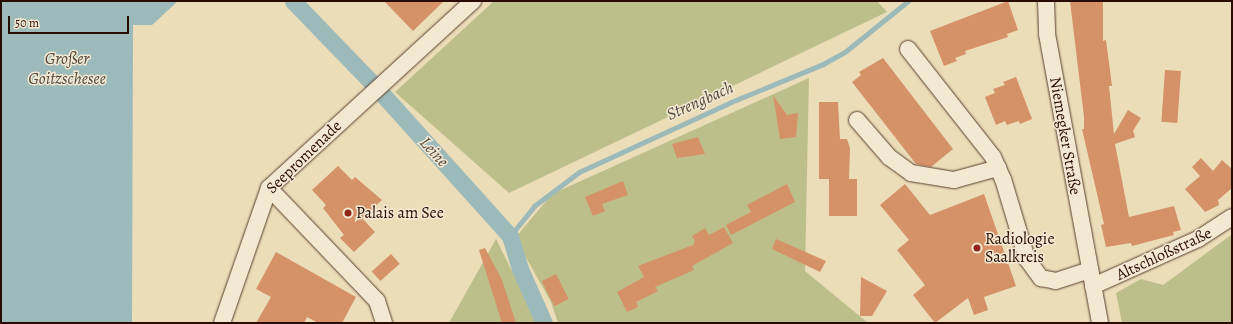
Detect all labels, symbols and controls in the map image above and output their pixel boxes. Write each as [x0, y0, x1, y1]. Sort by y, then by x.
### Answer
scale bar [10, 8, 131, 34]
text: 50 m [15, 15, 39, 31]
water label: Großer Goitzschesee [28, 49, 106, 89]
street label: Niemegker Straße [1045, 76, 1085, 196]
water label: Strengbach [663, 77, 737, 125]
street label: Seepromenade [262, 116, 346, 198]
water label: Leine [415, 133, 453, 171]
place label: Palais am See [356, 203, 444, 223]
marker: Palais am See [343, 208, 353, 218]
street label: Altschloßstraße [1113, 224, 1215, 284]
place label: Radiologie Saalkreis [985, 229, 1055, 267]
marker: Radiologie Saalkreis [972, 243, 982, 253]

